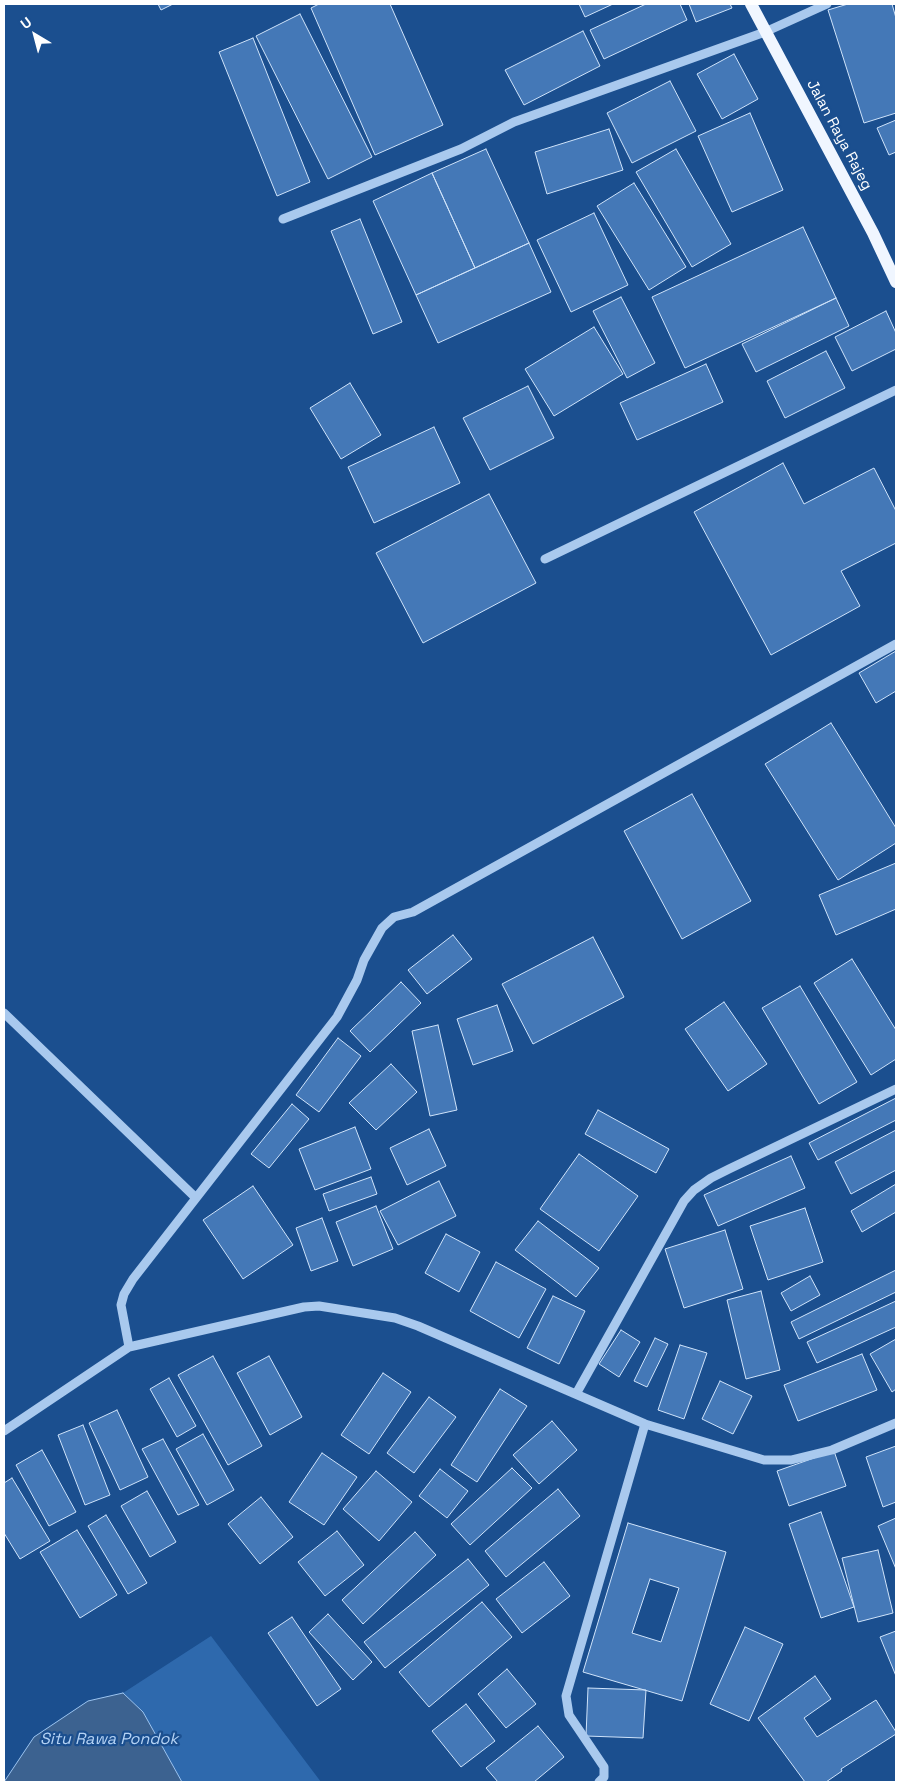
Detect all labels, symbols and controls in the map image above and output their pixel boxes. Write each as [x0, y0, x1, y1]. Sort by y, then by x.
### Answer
north arrow [10, 10, 60, 60]
text: U [17, 13, 35, 33]
street label: Jalan Raya Rajeg [802, 77, 876, 193]
water label: Situ Rawa Pondok [40, 1730, 178, 1750]

